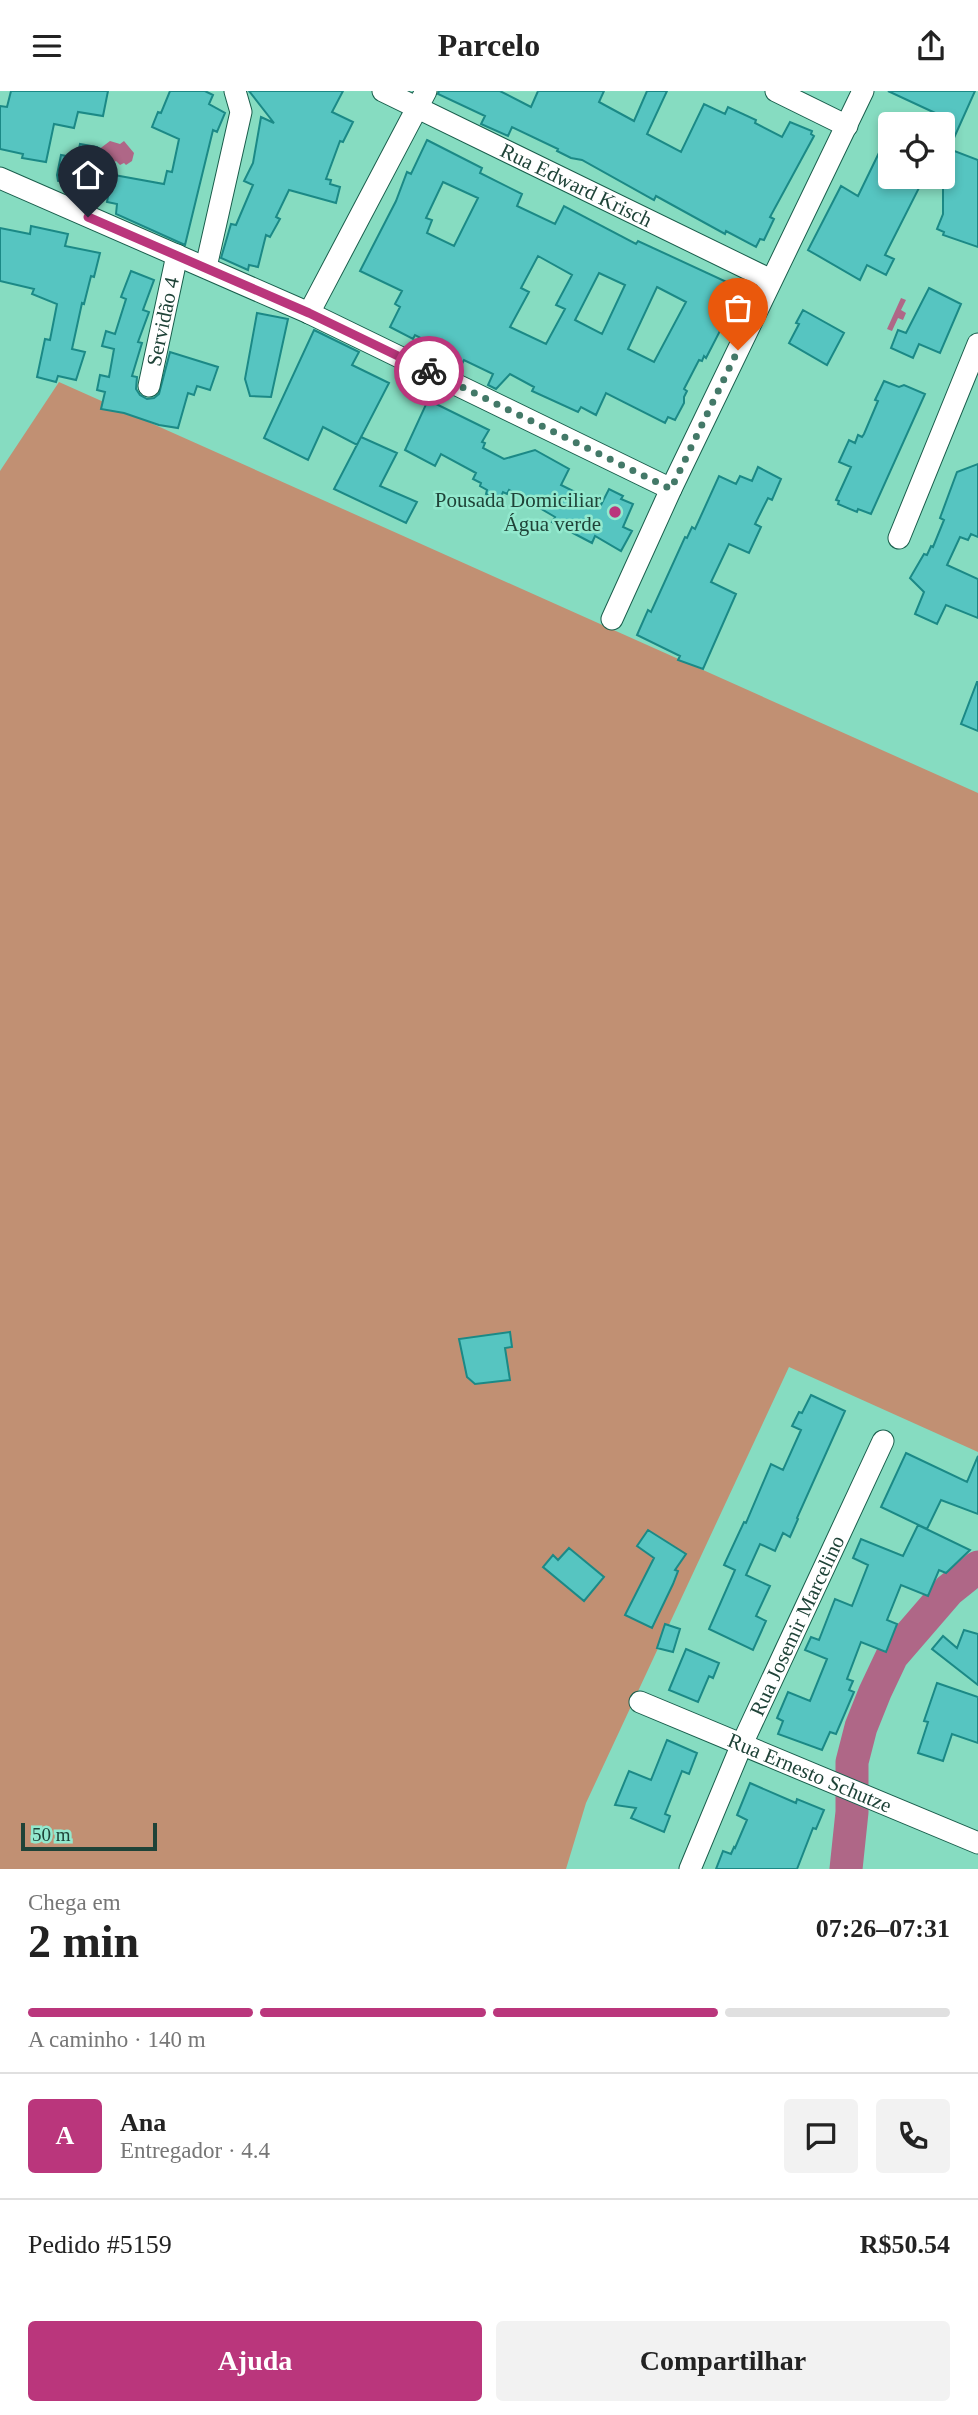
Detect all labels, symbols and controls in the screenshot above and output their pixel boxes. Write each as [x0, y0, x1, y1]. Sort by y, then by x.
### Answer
icon: menu [28, 27, 66, 65]
text: Parcelo [438, 27, 540, 63]
icon: share [912, 27, 950, 65]
map controls [878, 112, 955, 189]
button: locate [878, 112, 955, 189]
street label: Rua Edward Krisch [497, 138, 656, 232]
pin [58, 145, 118, 217]
icon: home [69, 156, 107, 194]
street label: Servidão 4 [142, 274, 184, 368]
pin [708, 278, 768, 350]
icon: bag [719, 289, 757, 327]
courier [394, 336, 464, 406]
icon: bike [410, 352, 448, 390]
place label: Pousada Domiciliar Água verde [435, 488, 601, 536]
marker: Pousada Domiciliar Água verde [607, 504, 623, 520]
street label: Rua Josemir Marcelino [745, 1532, 849, 1720]
street label: Rua Ernesto Schutze [724, 1728, 895, 1818]
scale bar [21, 1820, 158, 1852]
text: 50 m [32, 1824, 71, 1845]
text: Chega em [28, 1890, 121, 1915]
text: 07:26–07:31 [816, 1914, 950, 1943]
text: 2 min [28, 1916, 139, 1967]
text: A caminho · 140 m [28, 2027, 206, 2052]
button: chat [784, 2099, 858, 2173]
button: phone [876, 2099, 950, 2173]
text: Ana [120, 2108, 166, 2137]
text: A [56, 2121, 74, 2150]
text: Entregador · 4.4 [120, 2138, 270, 2163]
text: Pedido #5159 [28, 2230, 172, 2259]
text: R$50.54 [860, 2230, 950, 2259]
button: Ajuda [28, 2321, 482, 2401]
button: Compartilhar [496, 2321, 950, 2401]

